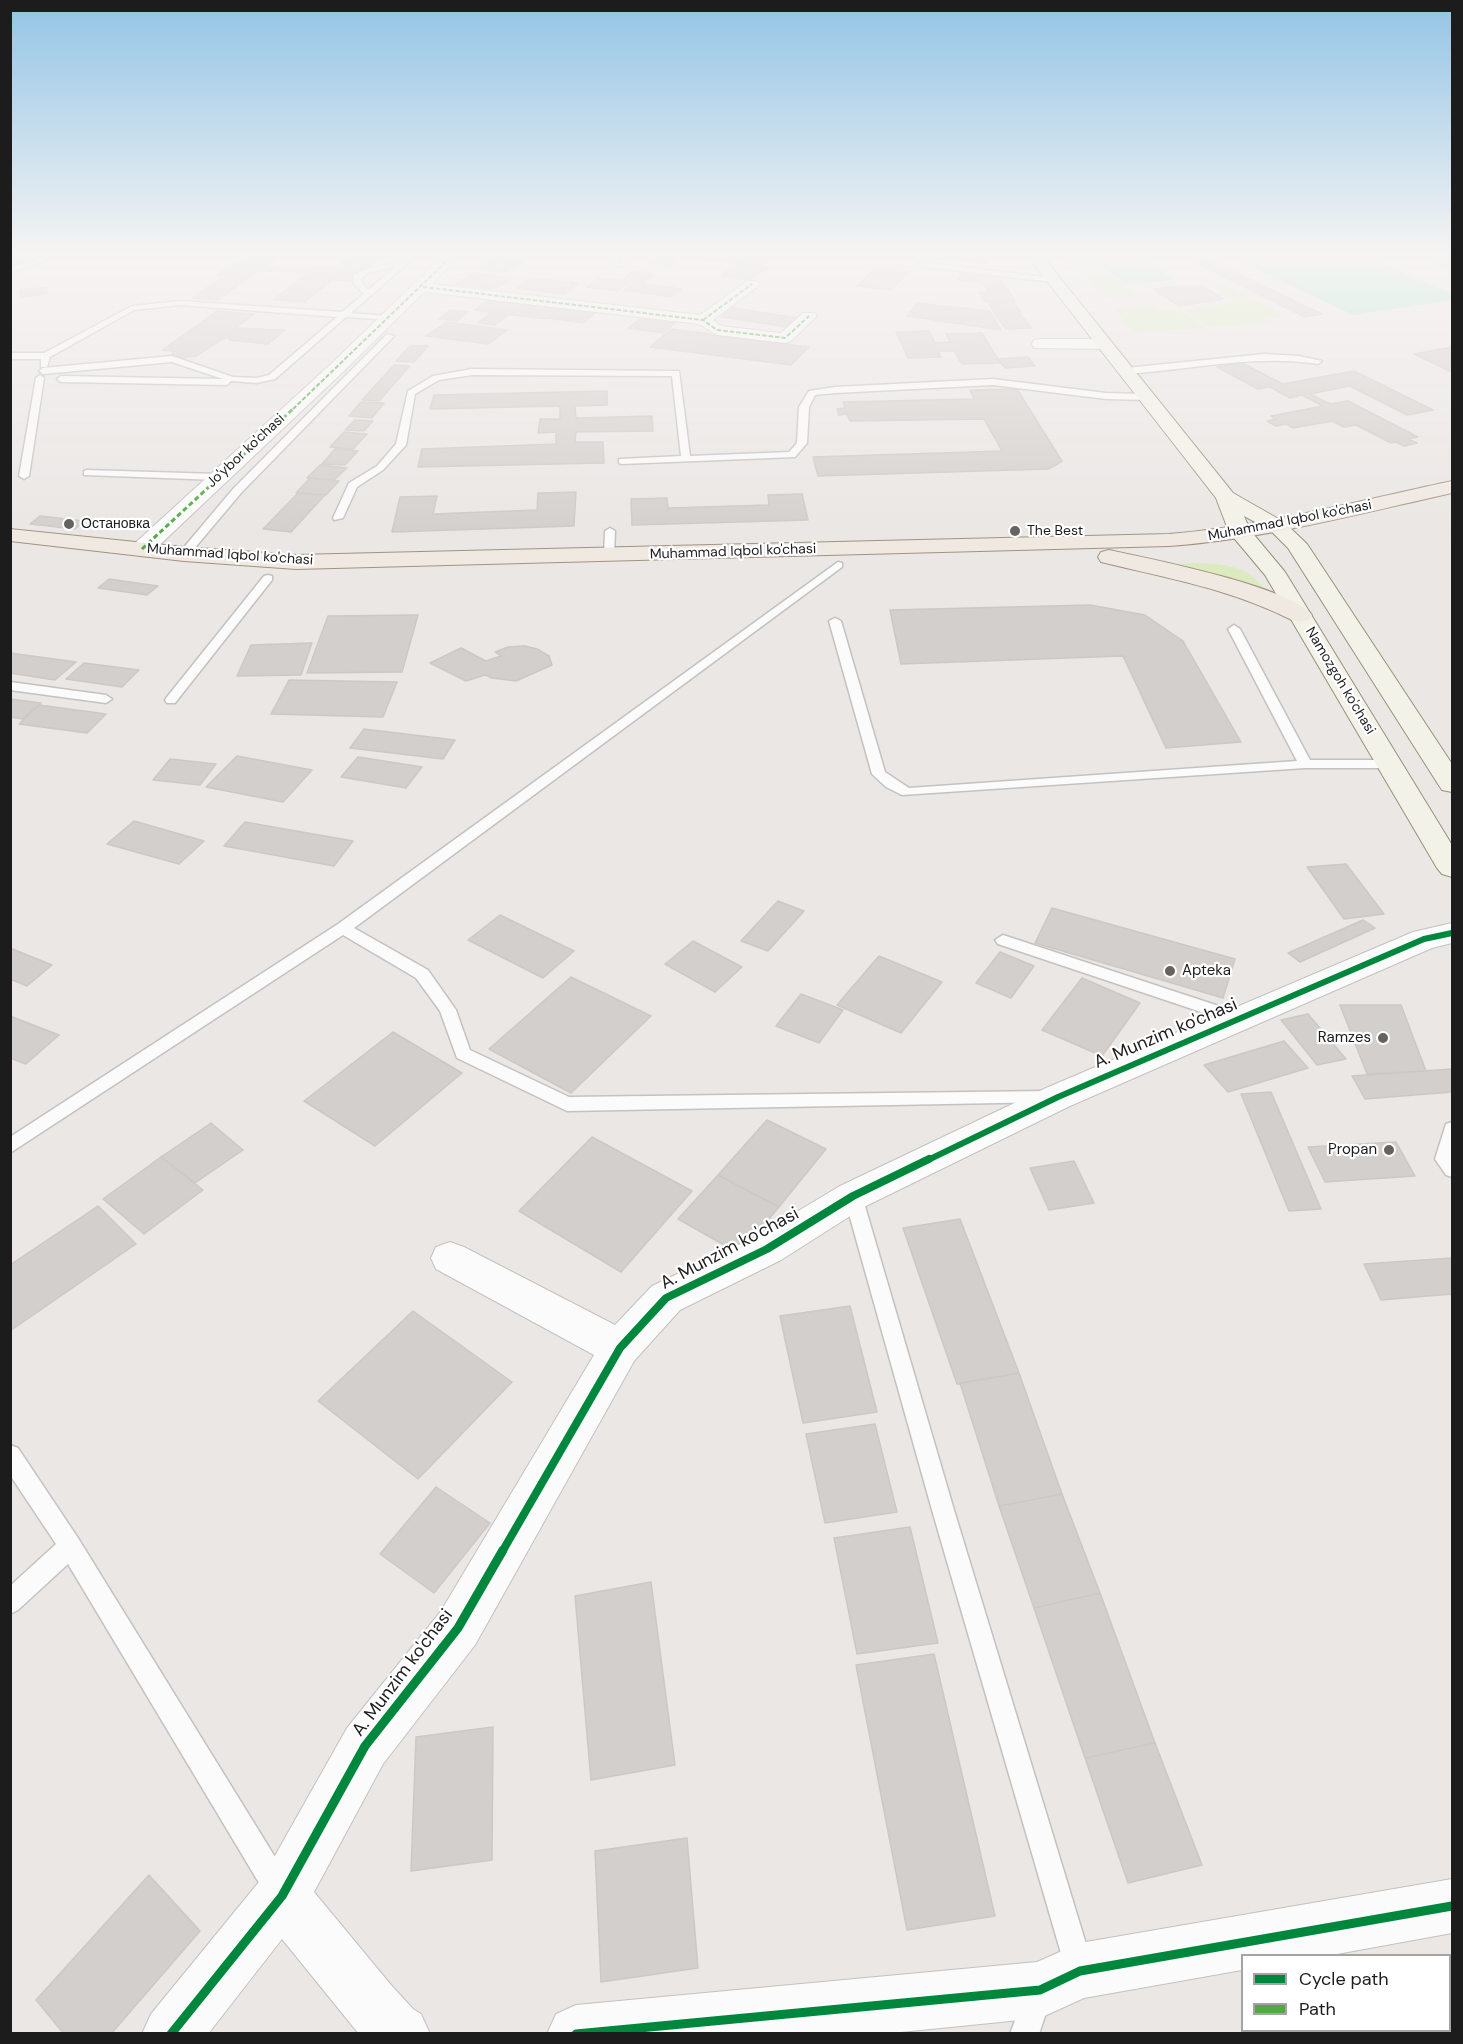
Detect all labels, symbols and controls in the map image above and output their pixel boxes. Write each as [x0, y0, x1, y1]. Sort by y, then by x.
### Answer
street label: Jo'ybor ko'chasi [203, 411, 289, 491]
street label: Muhammad Iqbol ko'chasi [1207, 497, 1373, 545]
place label: Остановка [81, 516, 150, 532]
marker: Остановка [62, 517, 76, 531]
place label: The Best [1027, 523, 1083, 539]
marker: The Best [1008, 524, 1022, 538]
street label: Muhammad Iqbol ko'chasi [146, 541, 314, 569]
street label: Muhammad Iqbol ko'chasi [650, 541, 816, 563]
street label: Namozgoh ko'chasi [1301, 624, 1379, 738]
place label: Apteka [1182, 962, 1231, 980]
marker: Apteka [1163, 964, 1177, 978]
street label: A. Munzim ko'chasi [1091, 994, 1241, 1074]
place label: Ramzes [1318, 1029, 1371, 1047]
marker: Ramzes [1376, 1031, 1390, 1045]
place label: Propan [1328, 1141, 1377, 1159]
marker: Propan [1382, 1143, 1396, 1157]
street label: A. Munzim ko'chasi [657, 1203, 803, 1295]
street label: A. Munzim ko'chasi [348, 1605, 458, 1741]
legend [1241, 1954, 1451, 2032]
text: Cycle path [1299, 1967, 1389, 1991]
text: Path [1299, 1997, 1336, 2021]

